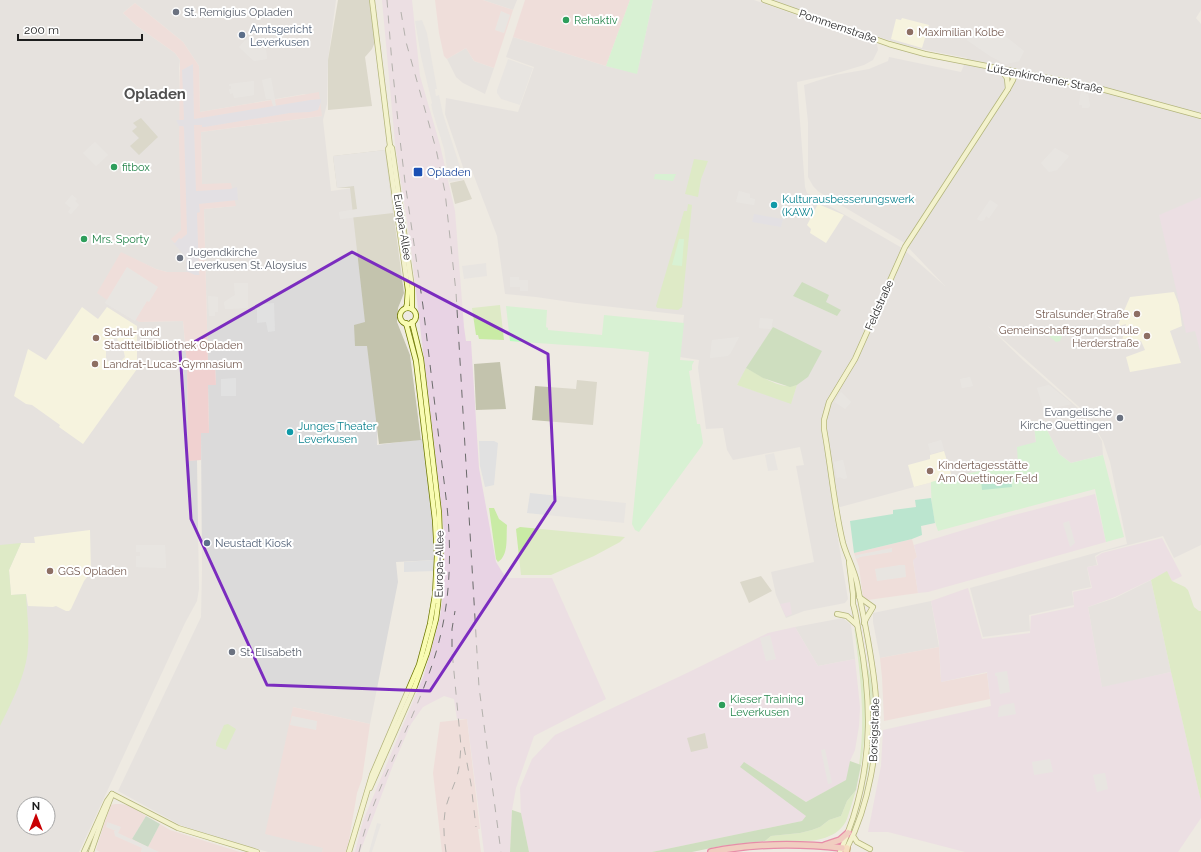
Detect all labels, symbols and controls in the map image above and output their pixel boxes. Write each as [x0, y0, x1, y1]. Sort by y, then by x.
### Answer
place label: St. Remigius Opladen [184, 6, 293, 19]
marker: St. Remigius Opladen [171, 7, 181, 17]
street label: Pommernstraße [797, 7, 879, 46]
place label: Rehaktiv [574, 14, 618, 27]
marker: Rehaktiv [561, 15, 571, 25]
scale bar [18, 16, 142, 42]
text: 200 m [24, 23, 59, 37]
place label: Amtsgericht Leverkusen [250, 23, 312, 49]
place label: Maximilian Kolbe [918, 26, 1005, 39]
marker: Maximilian Kolbe [905, 27, 915, 37]
marker: Amtsgericht Leverkusen [237, 30, 247, 40]
street label: Lützenkirchener Straße [986, 61, 1104, 96]
district label: Opladen [124, 85, 186, 103]
place label: fitbox [122, 161, 150, 174]
marker: fitbox [109, 162, 119, 172]
marker: Opladen [412, 166, 424, 178]
place label: Opladen [427, 166, 471, 179]
street label: Europa-Allee [391, 193, 414, 262]
place label: Kulturausbesserungswerk (KAW) [782, 193, 914, 219]
marker: Kulturausbesserungswerk (KAW) [769, 200, 779, 210]
place label: Mrs. Sporty [92, 233, 149, 246]
marker: Mrs. Sporty [79, 234, 89, 244]
place label: Jugendkirche Leverkusen St. Aloysius [188, 246, 307, 272]
marker: Jugendkirche Leverkusen St. Aloysius [175, 253, 185, 263]
street label: Feldstraße [863, 278, 897, 332]
place label: Stralsunder Straße [1035, 308, 1130, 321]
marker: Stralsunder Straße [1132, 309, 1142, 319]
place label: Gemeinschaftsgrundschule Herderstraße [999, 324, 1140, 350]
place label: Schul- und Stadtteilbibliothek Opladen [104, 326, 243, 352]
marker: Gemeinschaftsgrundschule Herderstraße [1142, 331, 1152, 341]
marker: Schul- und Stadtteilbibliothek Opladen [91, 333, 101, 343]
place label: Landrat-Lucas-Gymnasium [103, 358, 242, 371]
marker: Landrat-Lucas-Gymnasium [90, 359, 100, 369]
place label: Evangelische Kirche Quettingen [1020, 406, 1113, 432]
marker: Evangelische Kirche Quettingen [1115, 413, 1125, 423]
place label: Junges Theater Leverkusen [298, 420, 377, 446]
marker: Junges Theater Leverkusen [285, 427, 295, 437]
place label: Kindertagesstätte Am Quettinger Feld [938, 459, 1038, 485]
marker: Kindertagesstätte Am Quettinger Feld [925, 466, 935, 476]
street label: Europa-Allee [432, 530, 447, 598]
place label: Neustadt Kiosk [215, 537, 292, 550]
marker: Neustadt Kiosk [202, 538, 212, 548]
place label: GGS Opladen [58, 565, 127, 578]
marker: GGS Opladen [45, 566, 55, 576]
place label: St. Elisabeth [240, 646, 302, 659]
marker: St. Elisabeth [227, 647, 237, 657]
place label: Kieser Training Leverkusen [730, 693, 804, 719]
street label: Borsigstraße [867, 697, 882, 762]
marker: Kieser Training Leverkusen [717, 700, 727, 710]
north arrow [16, 796, 56, 836]
text: N [32, 800, 40, 813]

